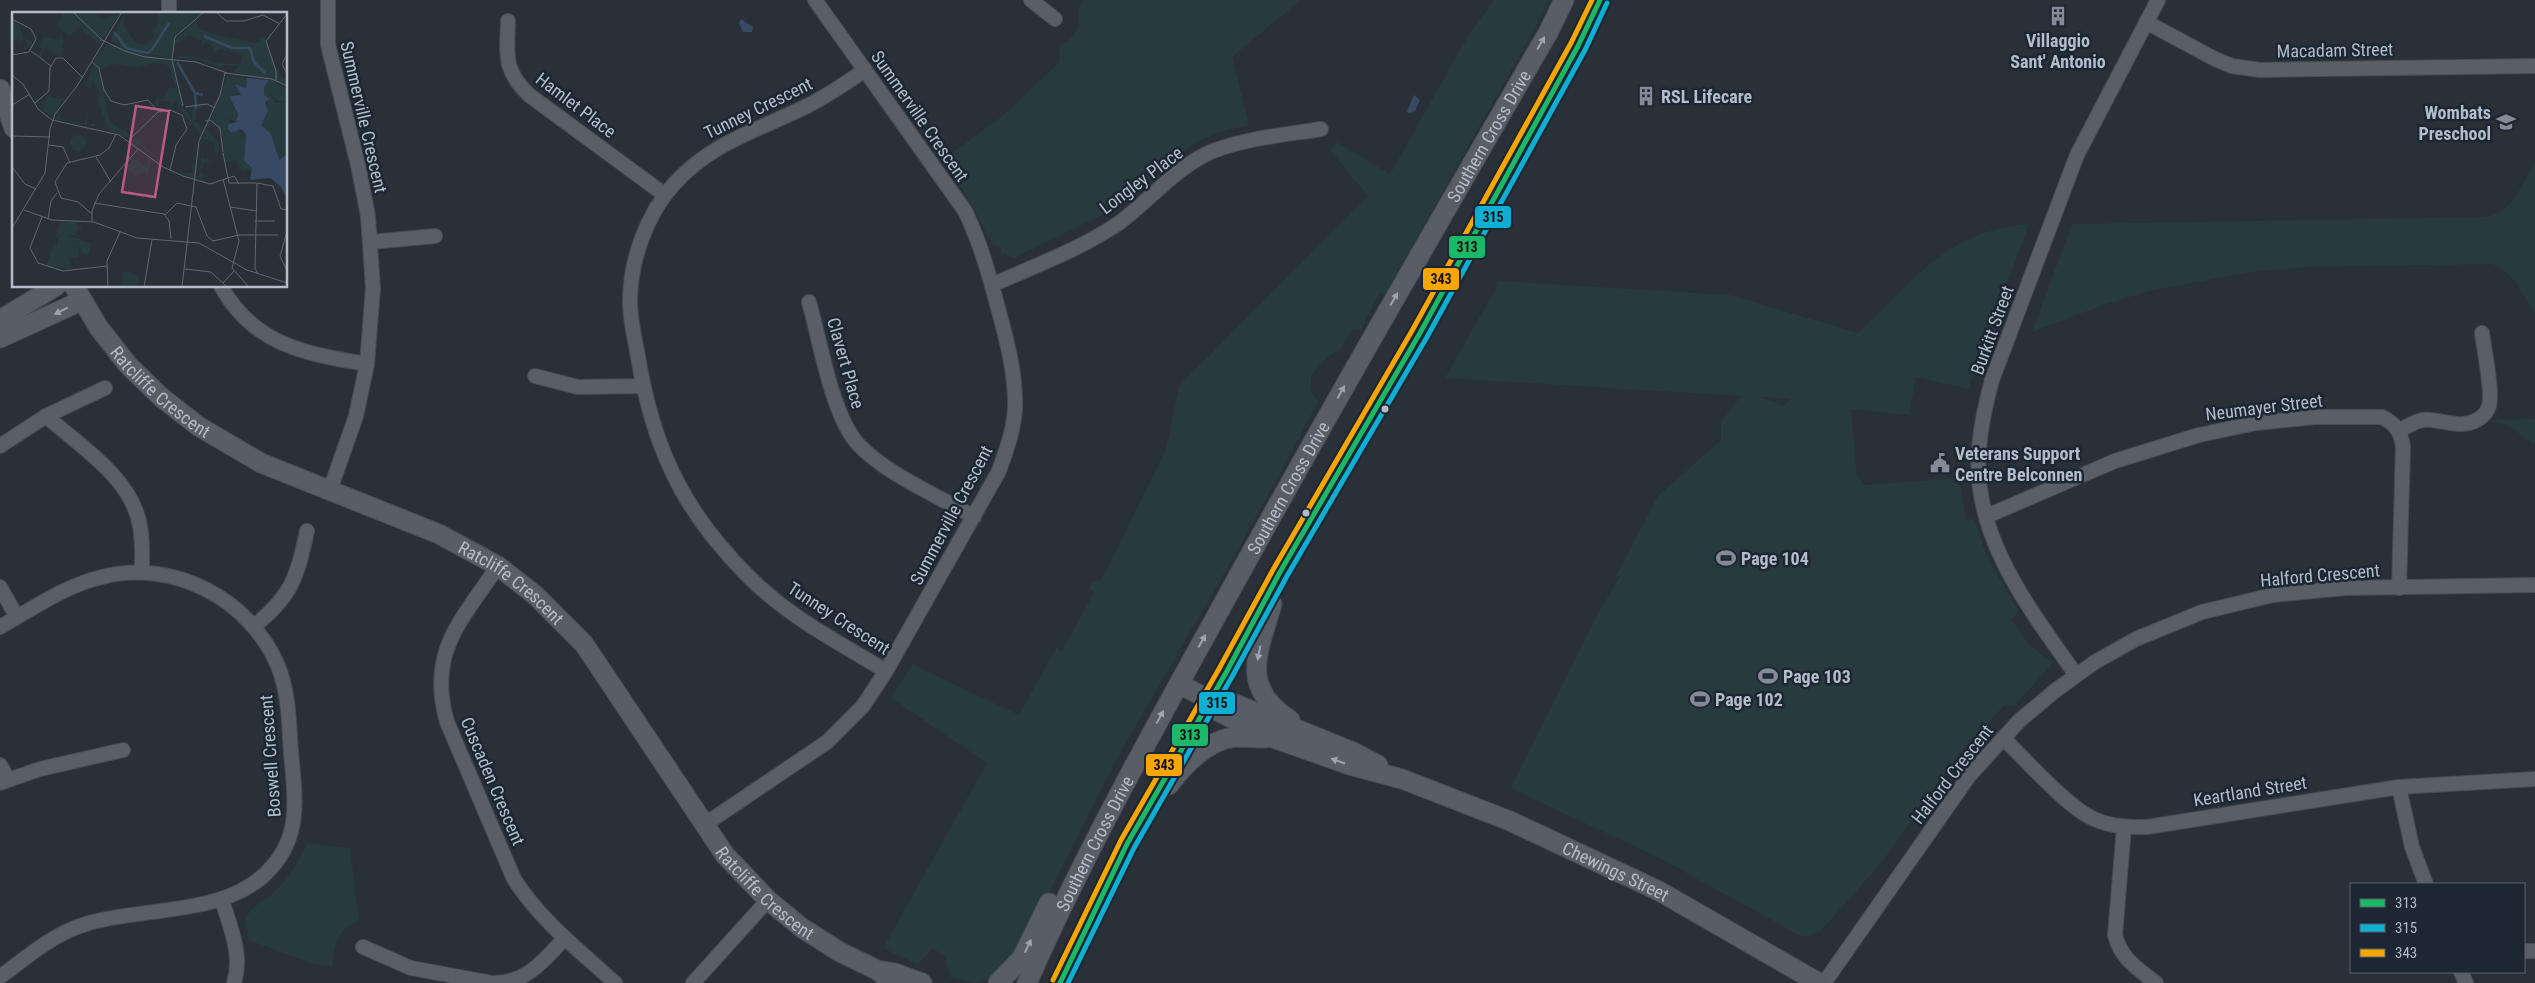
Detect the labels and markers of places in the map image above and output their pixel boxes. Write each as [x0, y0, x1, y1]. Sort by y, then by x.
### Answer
building icon: Villaggio Sant' Antonio [2047, 5, 2069, 27]
place label: Villaggio Sant' Antonio [2010, 30, 2106, 72]
building icon: RSL Lifecare [1635, 85, 1657, 107]
place label: RSL Lifecare [1661, 86, 1752, 107]
place label: Wombats Preschool [2419, 102, 2491, 144]
school or university icon: Wombats Preschool [2495, 111, 2517, 133]
unlabelled marker [1380, 404, 1390, 414]
place label: Veterans Support Centre Belconnen [1955, 443, 2082, 485]
public building icon: Veterans Support Centre Belconnen [1929, 452, 1951, 474]
unlabelled marker [1301, 508, 1311, 518]
sports icon: Page 104 [1715, 547, 1737, 569]
place label: Page 104 [1741, 548, 1809, 569]
sports icon: Page 103 [1757, 665, 1779, 687]
place label: Page 103 [1783, 666, 1851, 687]
sports icon: Page 102 [1689, 688, 1711, 710]
place label: Page 102 [1715, 689, 1783, 710]

